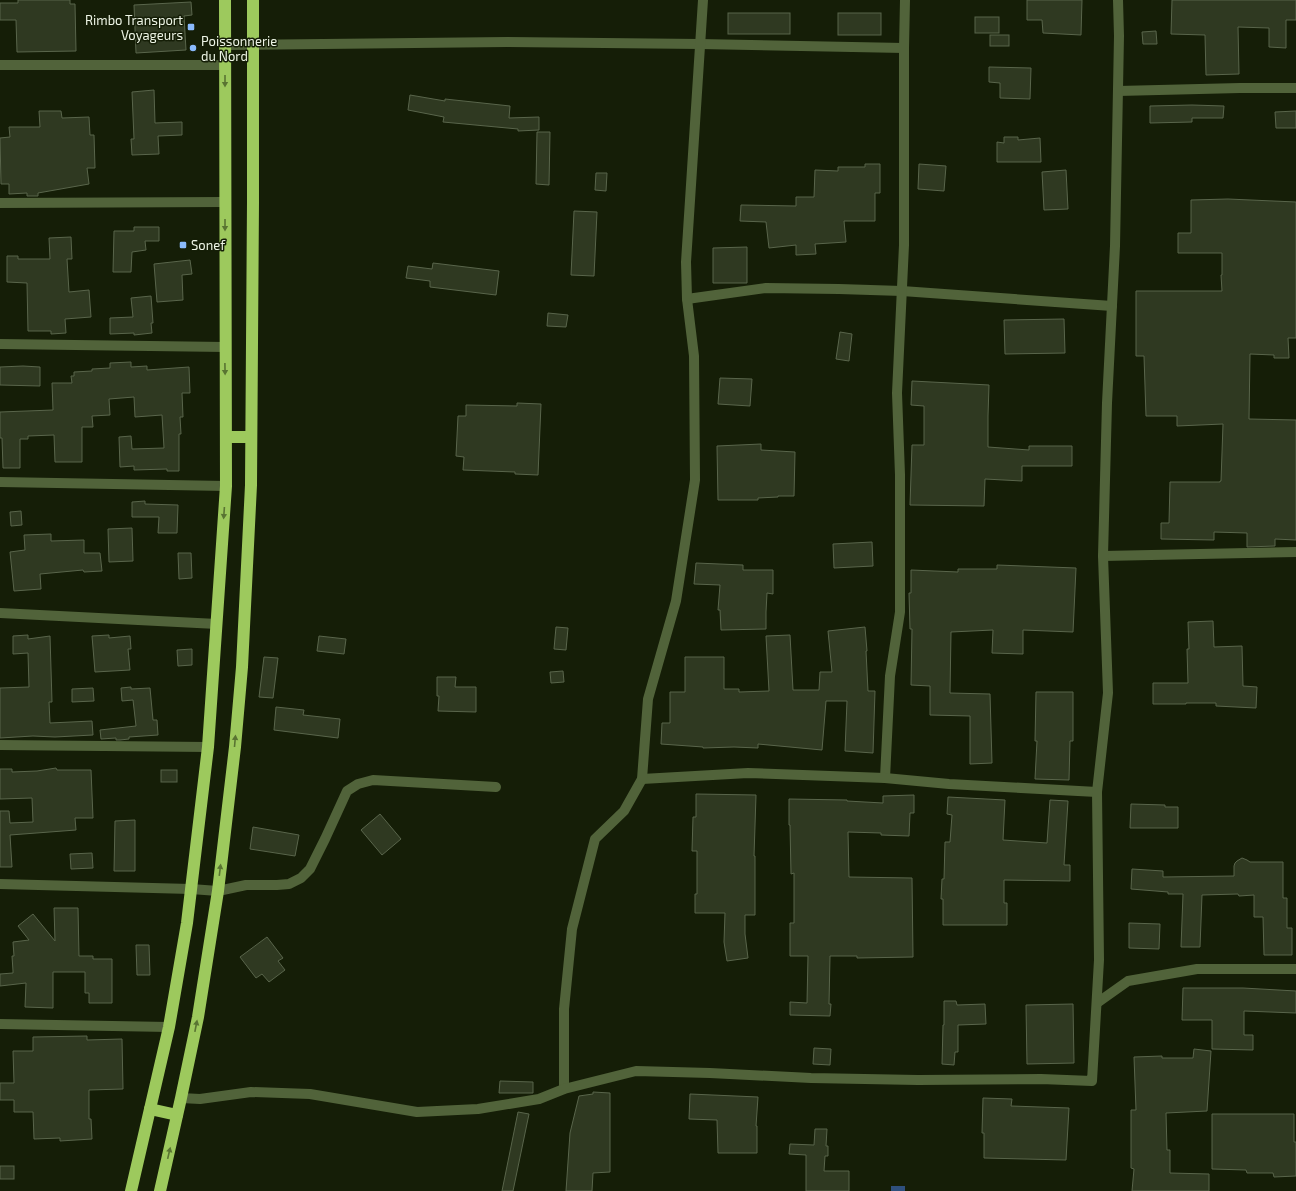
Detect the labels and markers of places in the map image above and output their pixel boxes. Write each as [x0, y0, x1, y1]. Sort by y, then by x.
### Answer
place label: Rimbo Transport Voyageurs [85, 12, 183, 43]
marker: Rimbo Transport Voyageurs [186, 22, 196, 32]
place label: Poissonnerie du Nord [201, 33, 277, 64]
marker: Poissonnerie du Nord [188, 43, 198, 53]
place label: Sonef [191, 237, 226, 253]
marker: Sonef [178, 240, 188, 250]

